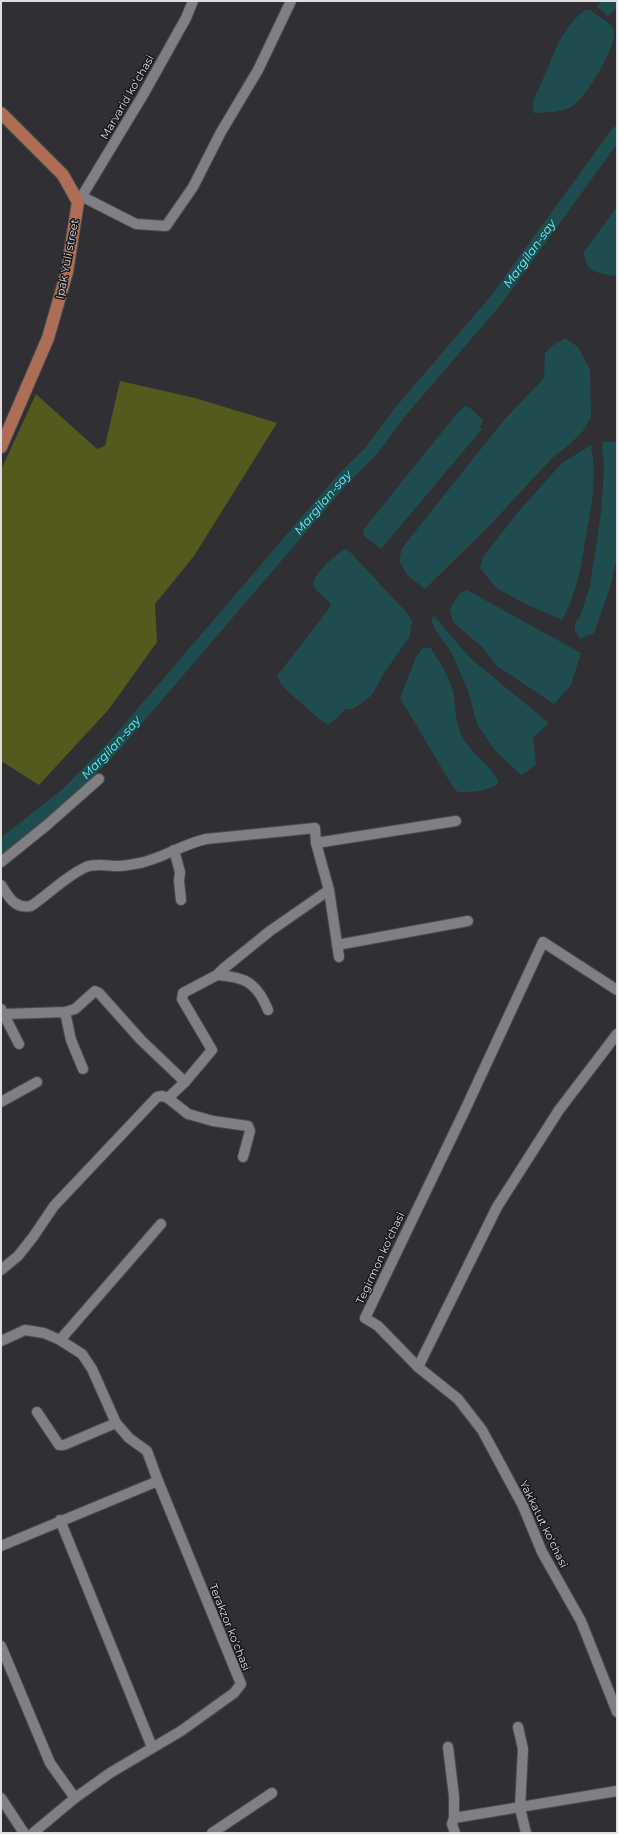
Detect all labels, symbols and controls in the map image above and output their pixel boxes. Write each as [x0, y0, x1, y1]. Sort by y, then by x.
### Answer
street label: Marvarid koʻchasi [97, 52, 157, 142]
water label: Margilan-say [500, 215, 560, 290]
street label: Ipak Yuli street [52, 217, 82, 300]
water label: Margilan-say [291, 466, 356, 537]
water label: Margilan-say [78, 712, 144, 782]
street label: Tegirmon koʻchasi [353, 1210, 408, 1306]
street label: Yakkatut koʻchasi [517, 1478, 571, 1570]
street label: Terakzor koʻchasi [206, 1581, 254, 1673]

